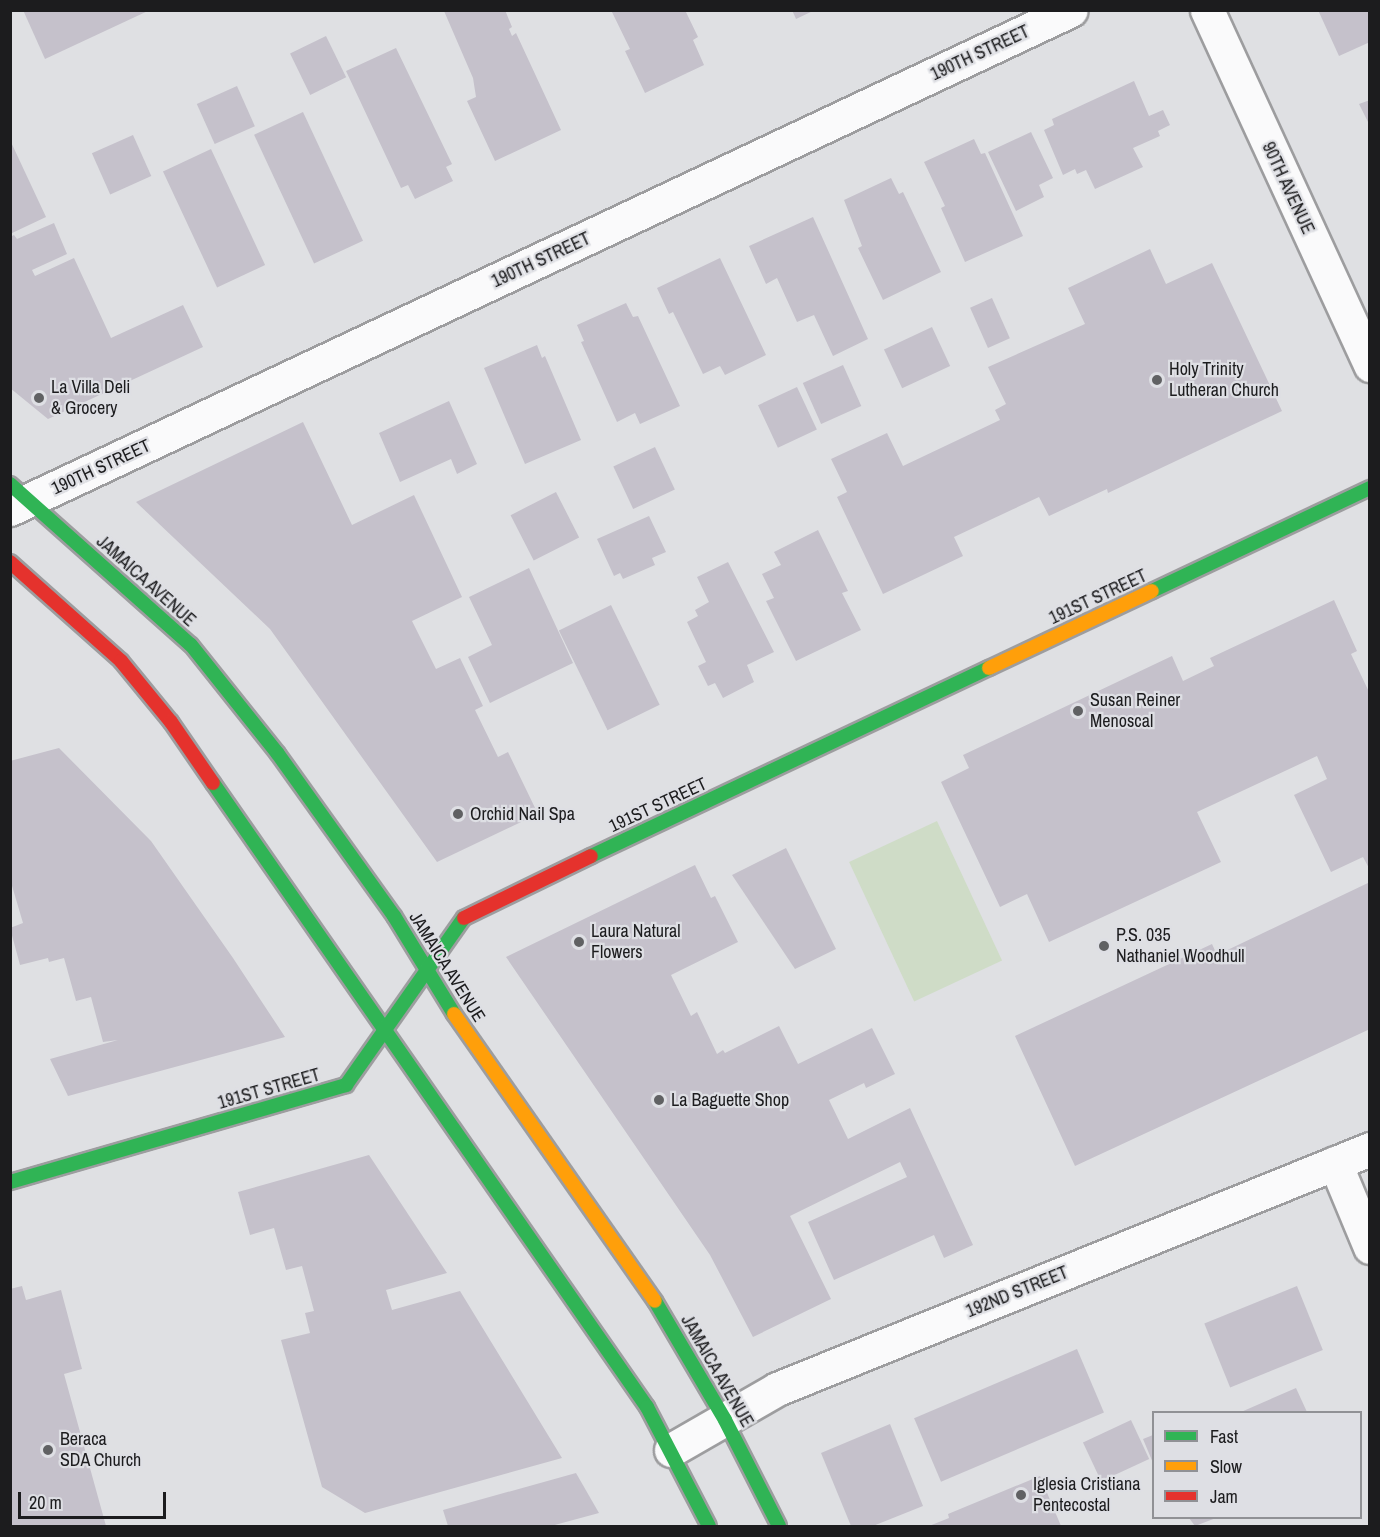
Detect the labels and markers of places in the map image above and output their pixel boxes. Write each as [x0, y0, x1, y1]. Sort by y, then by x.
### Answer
place label: Holy Trinity Lutheran Church [1169, 359, 1279, 401]
marker: Holy Trinity Lutheran Church [1150, 373, 1164, 387]
place label: La Villa Deli & Grocery [51, 377, 130, 420]
marker: La Villa Deli & Grocery [32, 391, 46, 405]
place label: Susan Reiner Menoscal [1090, 690, 1180, 732]
marker: Susan Reiner Menoscal [1071, 704, 1085, 718]
place label: Orchid Nail Spa [470, 803, 575, 825]
marker: Orchid Nail Spa [451, 807, 465, 821]
place label: Laura Natural Flowers [591, 921, 680, 964]
place label: P.S. 035 Nathaniel Woodhull [1116, 925, 1245, 968]
marker: Laura Natural Flowers [572, 935, 586, 949]
marker: P.S. 035 Nathaniel Woodhull [1097, 939, 1111, 953]
place label: La Baguette Shop [671, 1089, 789, 1111]
marker: La Baguette Shop [652, 1093, 666, 1107]
place label: Beraca SDA Church [60, 1429, 142, 1472]
marker: Beraca SDA Church [41, 1443, 55, 1457]
place label: Iglesia Cristiana Pentecostal [1033, 1474, 1140, 1516]
marker: Iglesia Cristiana Pentecostal [1014, 1488, 1028, 1502]

